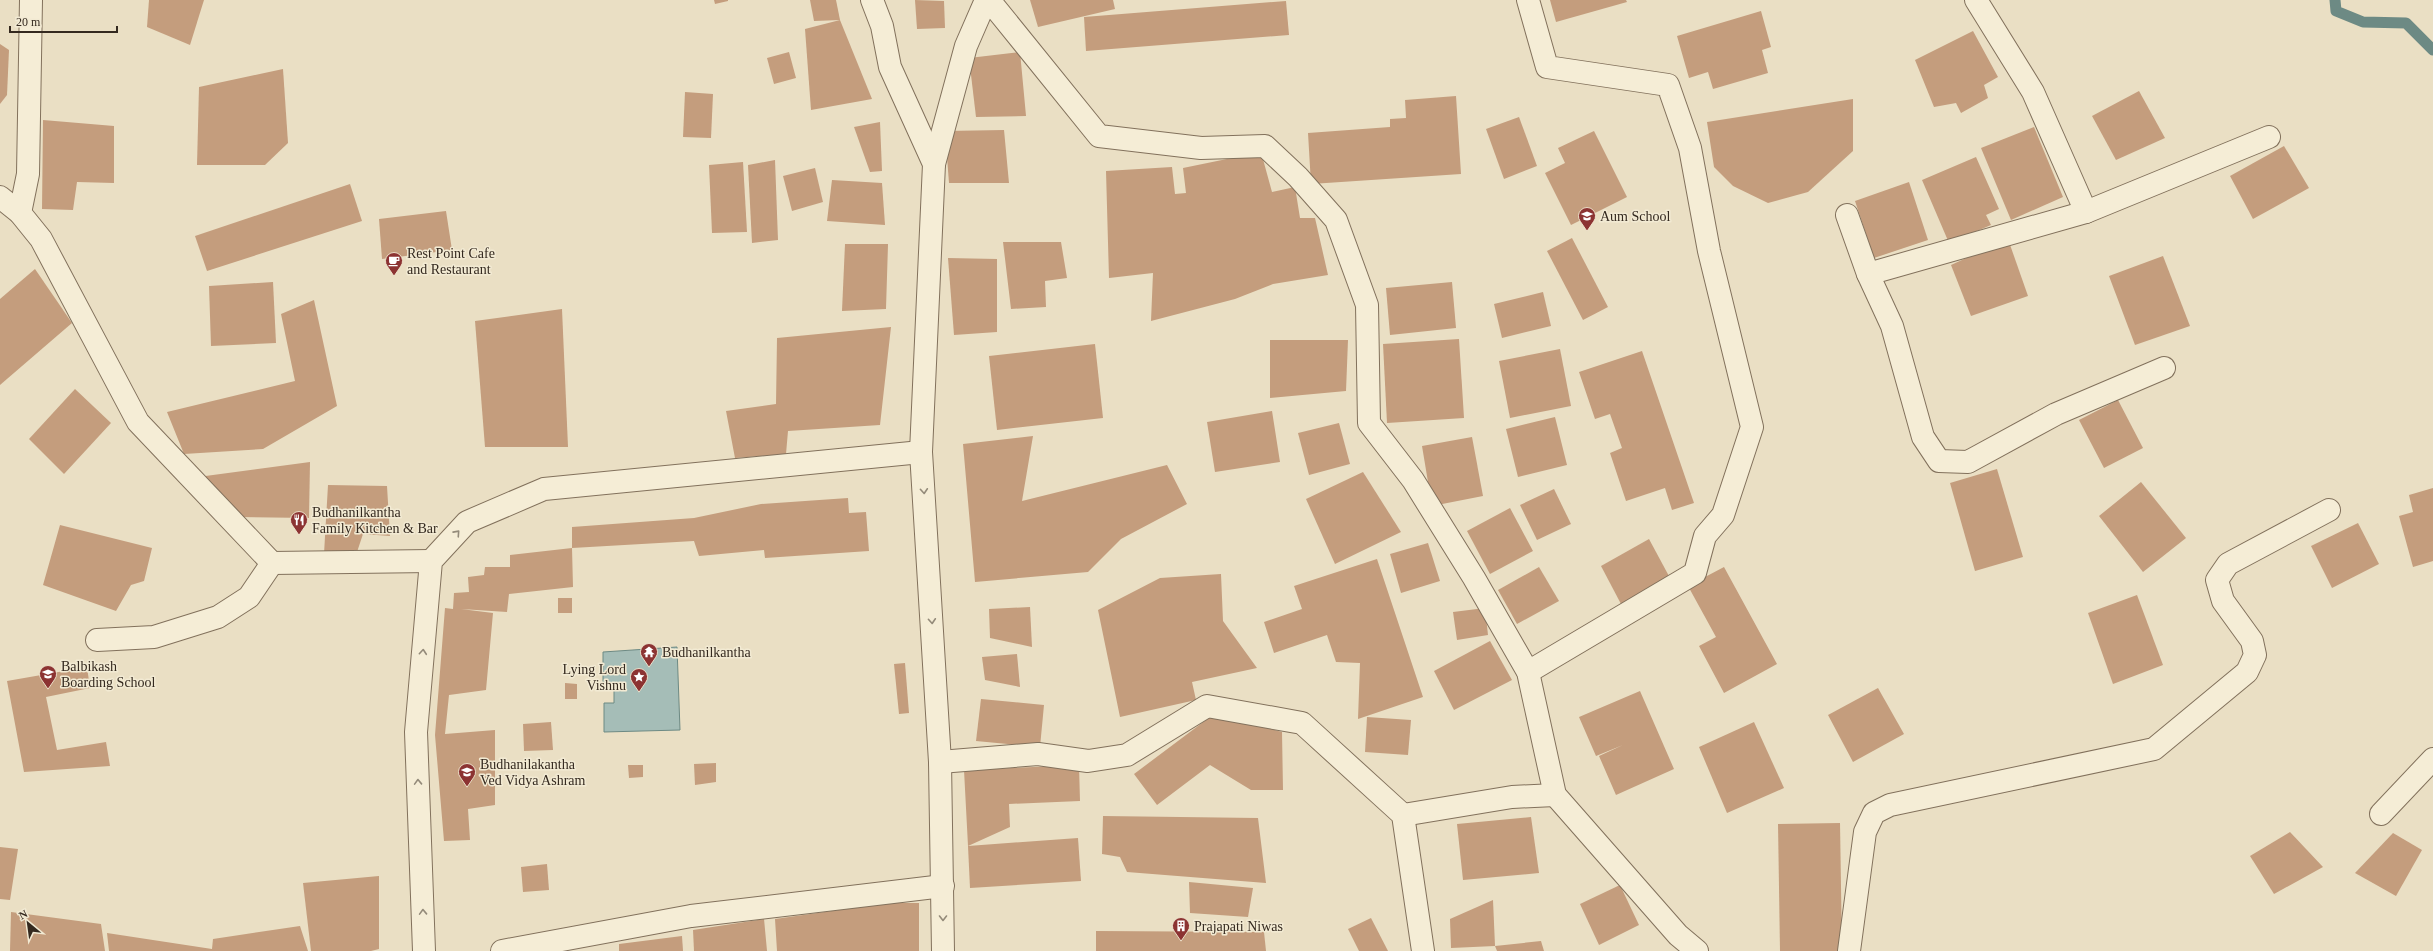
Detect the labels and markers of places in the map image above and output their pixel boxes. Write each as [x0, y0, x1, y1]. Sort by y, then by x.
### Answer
school or university icon: Aum School [1577, 206, 1597, 231]
place label: Aum School [1600, 209, 1671, 224]
place label: Rest Point Cafe and Restaurant [407, 246, 495, 277]
cafe icon: Rest Point Cafe and Restaurant [384, 251, 404, 276]
place label: Budhanilkantha Family Kitchen & Bar [312, 505, 438, 536]
restaurant icon: Budhanilkantha Family Kitchen & Bar [289, 510, 309, 535]
temple icon: Budhanilkantha [639, 642, 659, 667]
place label: Budhanilkantha [662, 645, 751, 660]
place label: Balbikash Boarding School [61, 659, 156, 690]
place label: Lying Lord Vishnu [563, 662, 626, 693]
school or university icon: Balbikash Boarding School [38, 664, 58, 689]
place icon: Lying Lord Vishnu [629, 667, 649, 692]
place label: Budhanilakantha Ved Vidya Ashram [480, 757, 586, 788]
school or university icon: Budhanilakantha Ved Vidya Ashram [457, 762, 477, 787]
building icon: Prajapati Niwas [1171, 916, 1191, 941]
place label: Prajapati Niwas [1194, 919, 1283, 934]

